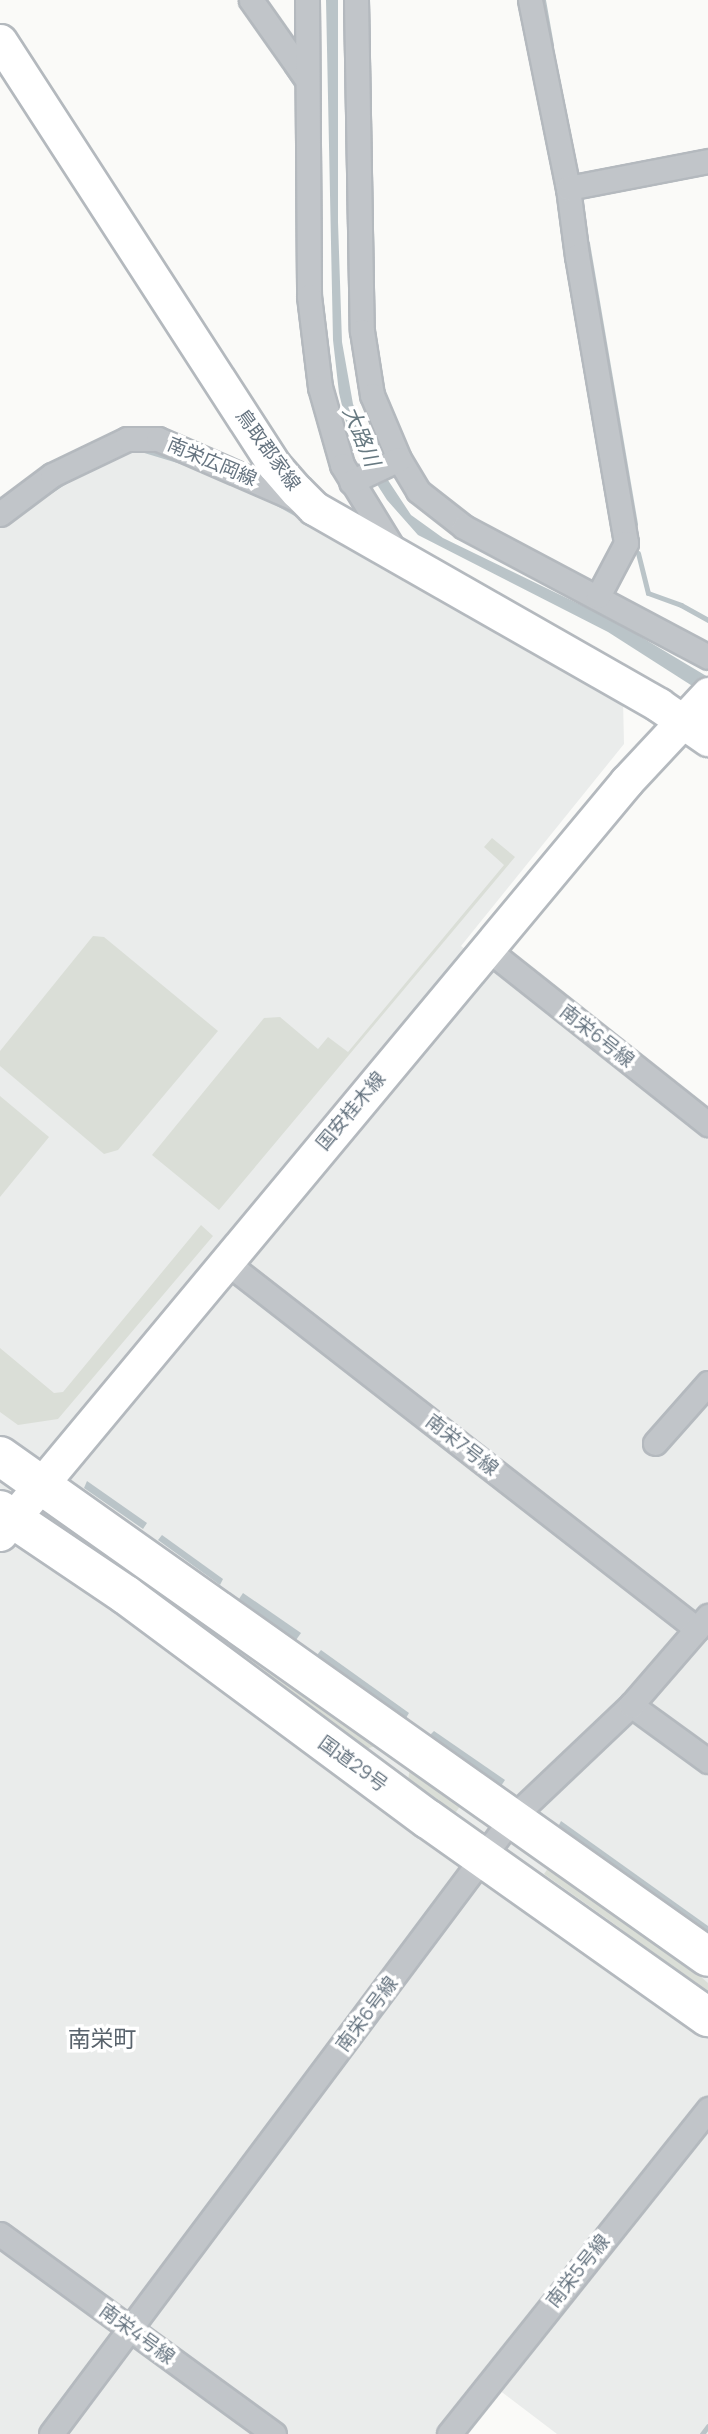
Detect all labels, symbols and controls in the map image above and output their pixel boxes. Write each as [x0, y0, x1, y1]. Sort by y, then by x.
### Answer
water label: 大路川 [338, 402, 386, 470]
street label: 鳥取郡家線 [231, 405, 305, 495]
street label: 南栄広岡線 [164, 433, 260, 491]
street label: 南栄6号線 [555, 1000, 639, 1072]
street label: 国安桂木線 [312, 1067, 390, 1155]
street label: 南栄7号線 [421, 1410, 503, 1480]
street label: 国道29号 [314, 1731, 392, 1797]
street label: 南栄6号線 [331, 1972, 403, 2056]
district label: 南栄町 [68, 2024, 136, 2052]
street label: 南栄5号線 [542, 2230, 614, 2312]
street label: 南栄4号線 [95, 2299, 179, 2369]

